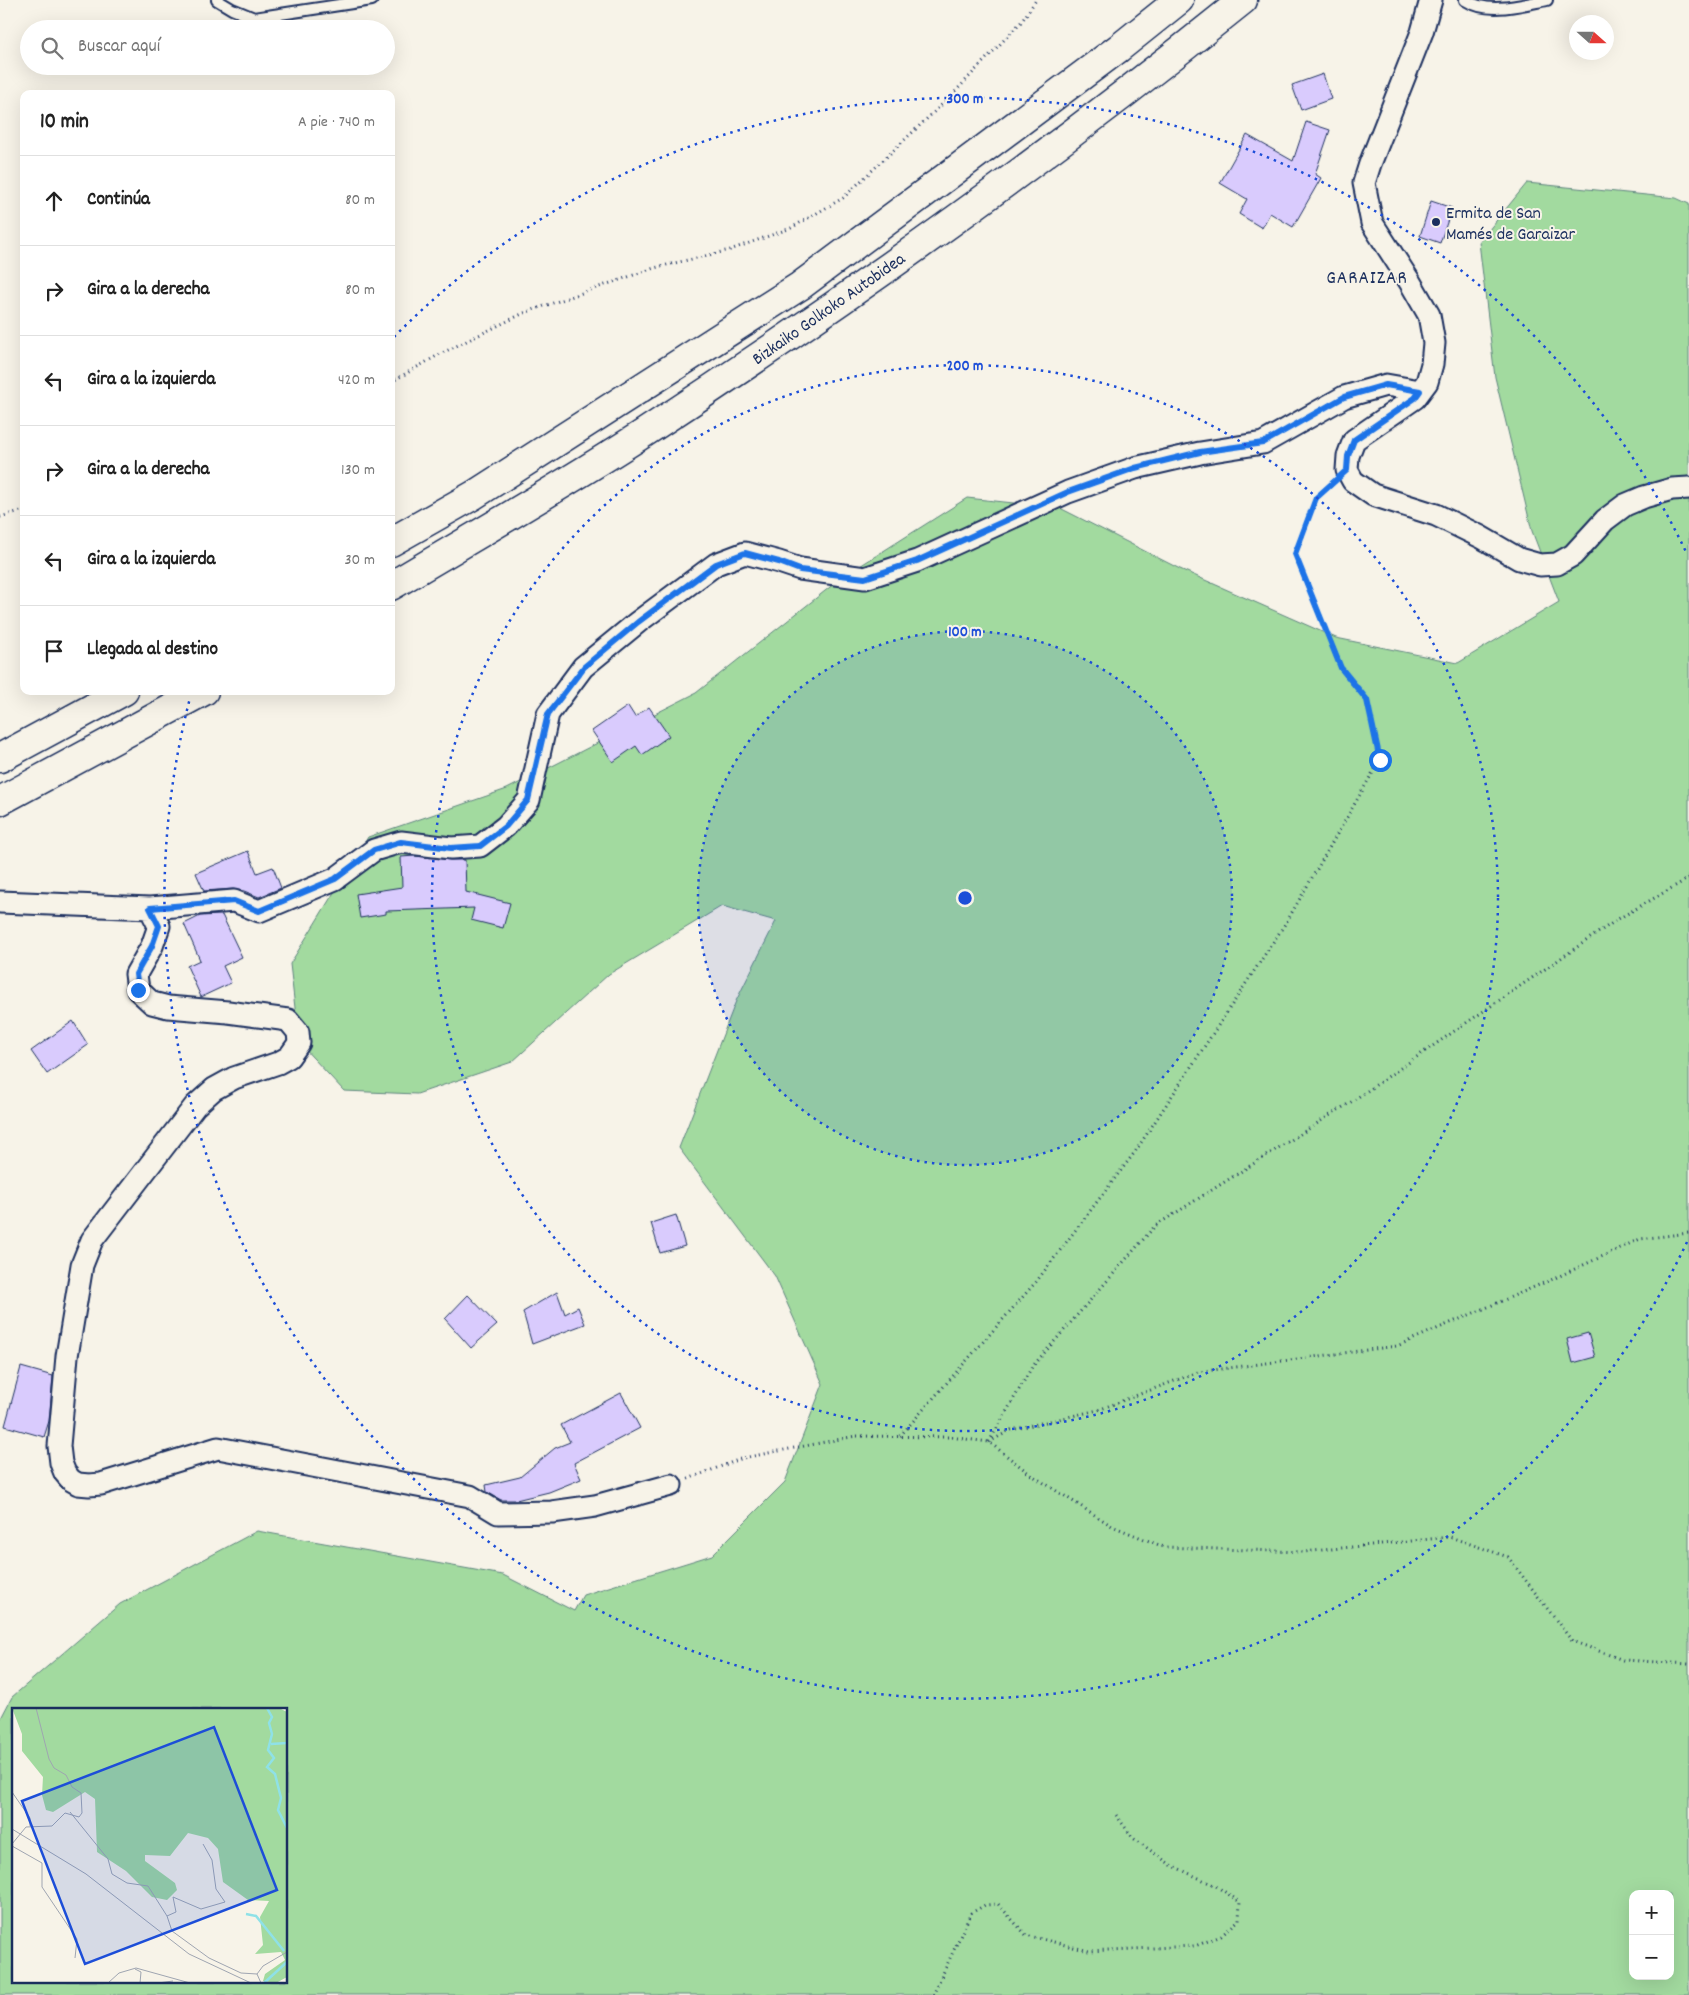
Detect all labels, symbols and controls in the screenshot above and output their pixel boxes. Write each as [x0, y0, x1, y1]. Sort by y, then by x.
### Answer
north arrow [1569, 15, 1614, 60]
search box [20, 20, 395, 75]
icon: search [38, 34, 66, 62]
text: Buscar aquí [78, 34, 160, 61]
text: 300 m [947, 89, 983, 111]
text: 10 min [40, 108, 89, 138]
text: A pie · 740 m [298, 111, 375, 134]
icon: ahead [40, 187, 68, 215]
text: Continúa [87, 187, 150, 214]
text: 80 m [345, 189, 375, 212]
place label: Ermita de San Mamés de Garaizar [1446, 202, 1576, 248]
marker: Ermita de San Mamés de Garaizar [1430, 216, 1442, 228]
street label: Bizkaiko Golkoko Autobidea [748, 247, 911, 372]
district label: GARAIZAR [1326, 266, 1408, 293]
icon: right [40, 277, 68, 305]
text: Gira a la derecha [87, 277, 209, 304]
text: 80 m [345, 279, 375, 302]
text: 200 m [947, 356, 983, 378]
icon: left [40, 367, 68, 395]
text: Gira a la izquierda [87, 367, 215, 394]
text: 420 m [338, 369, 375, 392]
icon: right [40, 457, 68, 485]
text: Gira a la derecha [87, 457, 209, 484]
text: 130 m [341, 459, 375, 482]
icon: left [40, 547, 68, 575]
text: Gira a la izquierda [87, 547, 215, 574]
text: 30 m [345, 549, 375, 572]
text: 100 m [948, 622, 982, 644]
icon: arrive [40, 637, 68, 665]
text: Llegada al destino [87, 637, 218, 664]
route start [1369, 749, 1392, 772]
centre of rings [956, 889, 974, 907]
route end [127, 979, 150, 1002]
inset map [12, 1708, 288, 1982]
map controls [1629, 1890, 1674, 1980]
button: + [1629, 1890, 1674, 1935]
button: − [1629, 1935, 1674, 1980]

